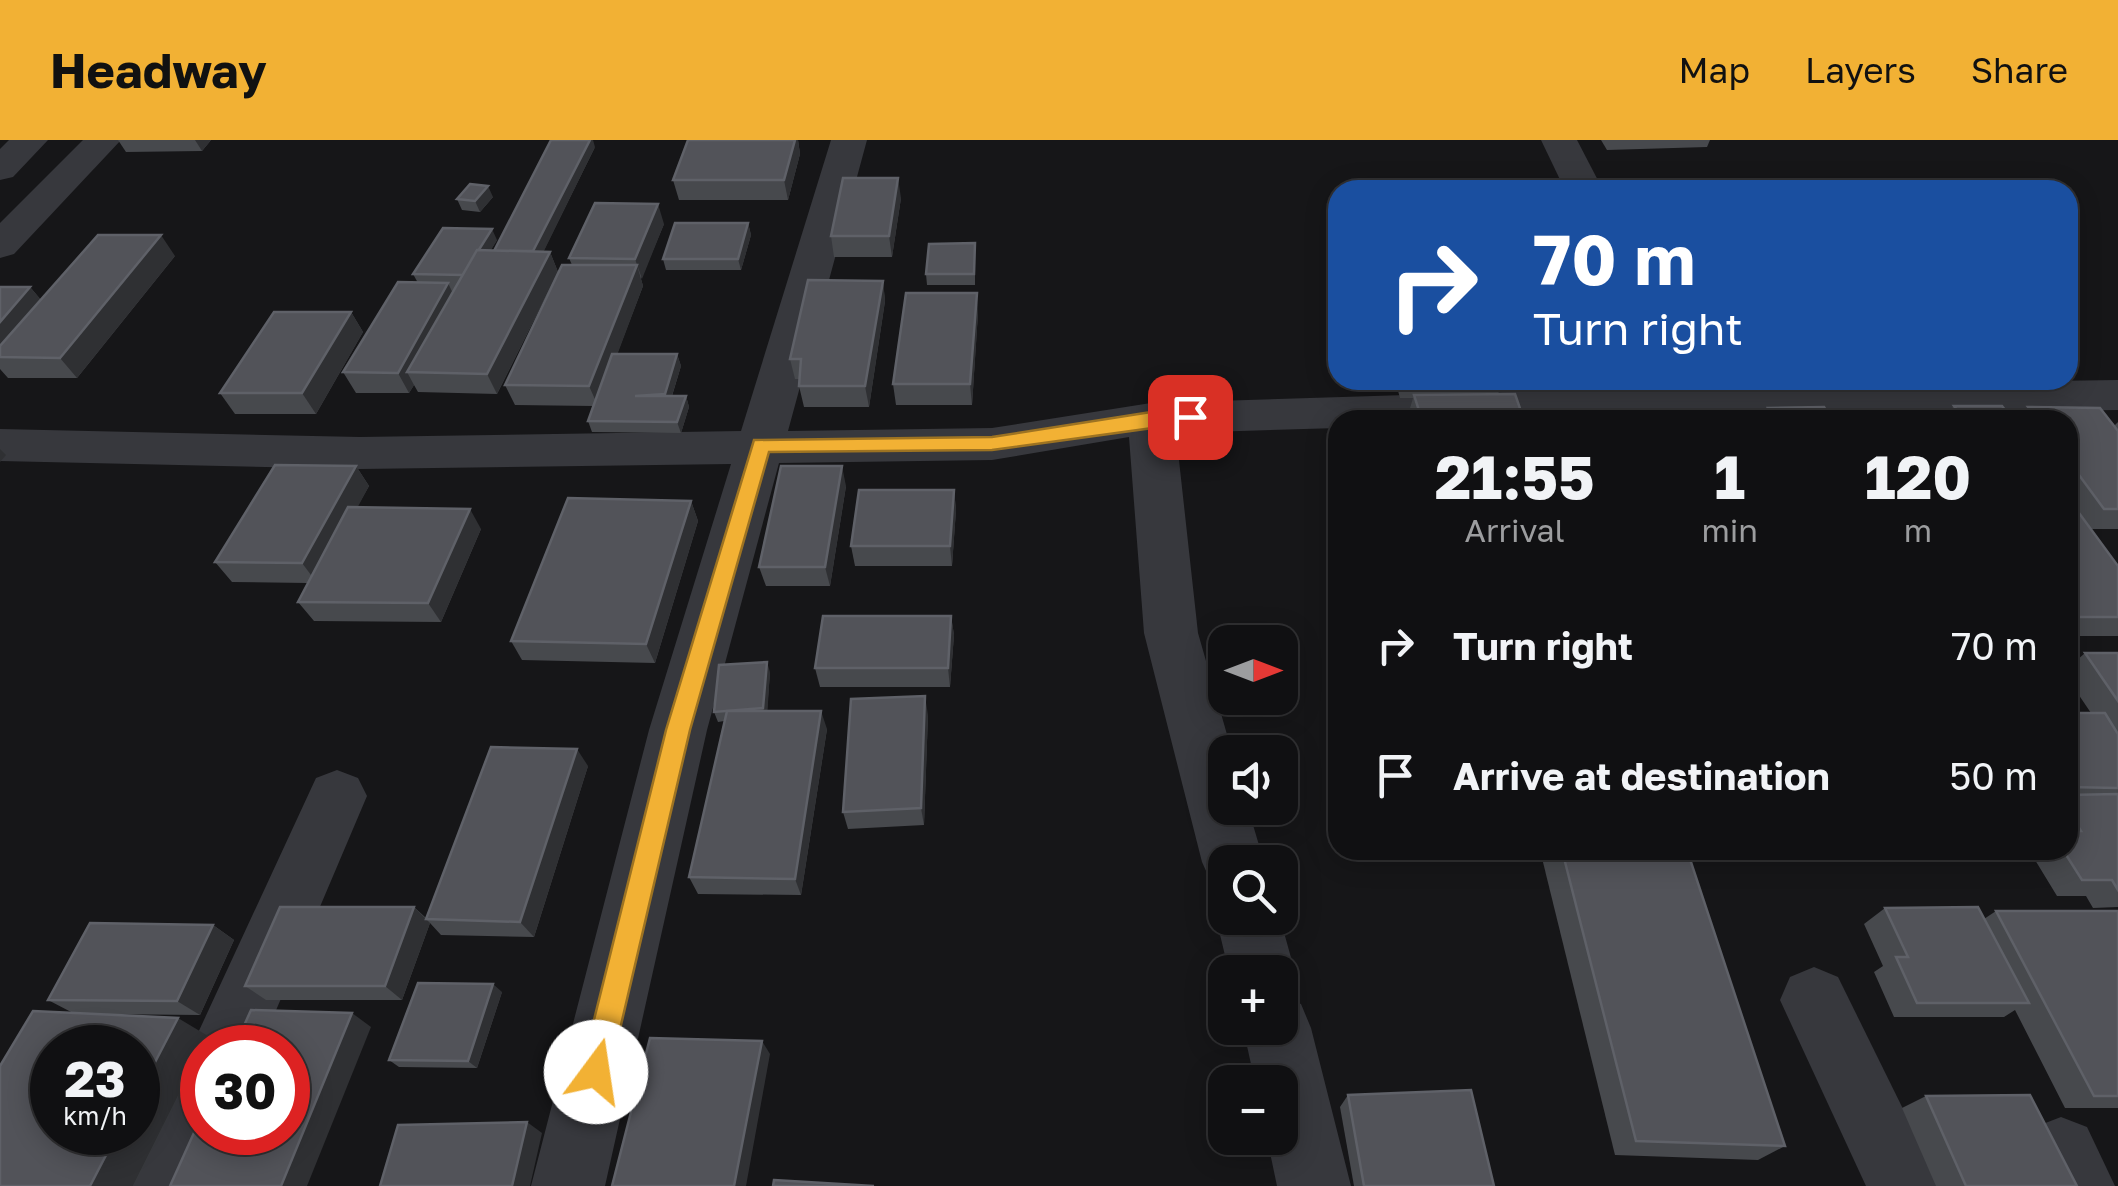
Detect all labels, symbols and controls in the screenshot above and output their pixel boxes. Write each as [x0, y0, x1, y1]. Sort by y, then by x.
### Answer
text: Headway [50, 41, 267, 99]
text: Map [1679, 49, 1750, 91]
text: Layers [1805, 49, 1916, 91]
text: Share [1971, 49, 2068, 91]
text: 70 m [1533, 216, 1695, 300]
icon: right [1368, 220, 1498, 350]
text: Turn right [1533, 301, 1743, 355]
pin [1148, 375, 1233, 460]
icon: arrive [1163, 390, 1218, 445]
text: 21:55 [1435, 440, 1595, 512]
text: 1 [1714, 440, 1745, 512]
text: 120 [1865, 440, 1971, 512]
text: Arrival [1465, 511, 1565, 549]
text: min [1701, 511, 1758, 549]
text: m [1904, 511, 1932, 549]
icon: right [1368, 618, 1423, 673]
text: Turn right [1453, 623, 1633, 668]
text: 70 m [1951, 623, 2038, 668]
north arrow [1208, 625, 1298, 715]
map controls [1208, 625, 1298, 1155]
button: sound [1208, 735, 1298, 825]
icon: arrive [1368, 748, 1423, 803]
text: Arrive at destination [1453, 753, 1830, 798]
text: 50 m [1949, 753, 2038, 798]
button: search [1208, 845, 1298, 935]
button: + [1208, 955, 1298, 1045]
position arrow [544, 1020, 648, 1124]
speed limit sign: 30 [180, 1025, 310, 1155]
text: 23 [64, 1048, 125, 1108]
button: − [1208, 1065, 1298, 1155]
text: km/h [63, 1100, 127, 1131]

